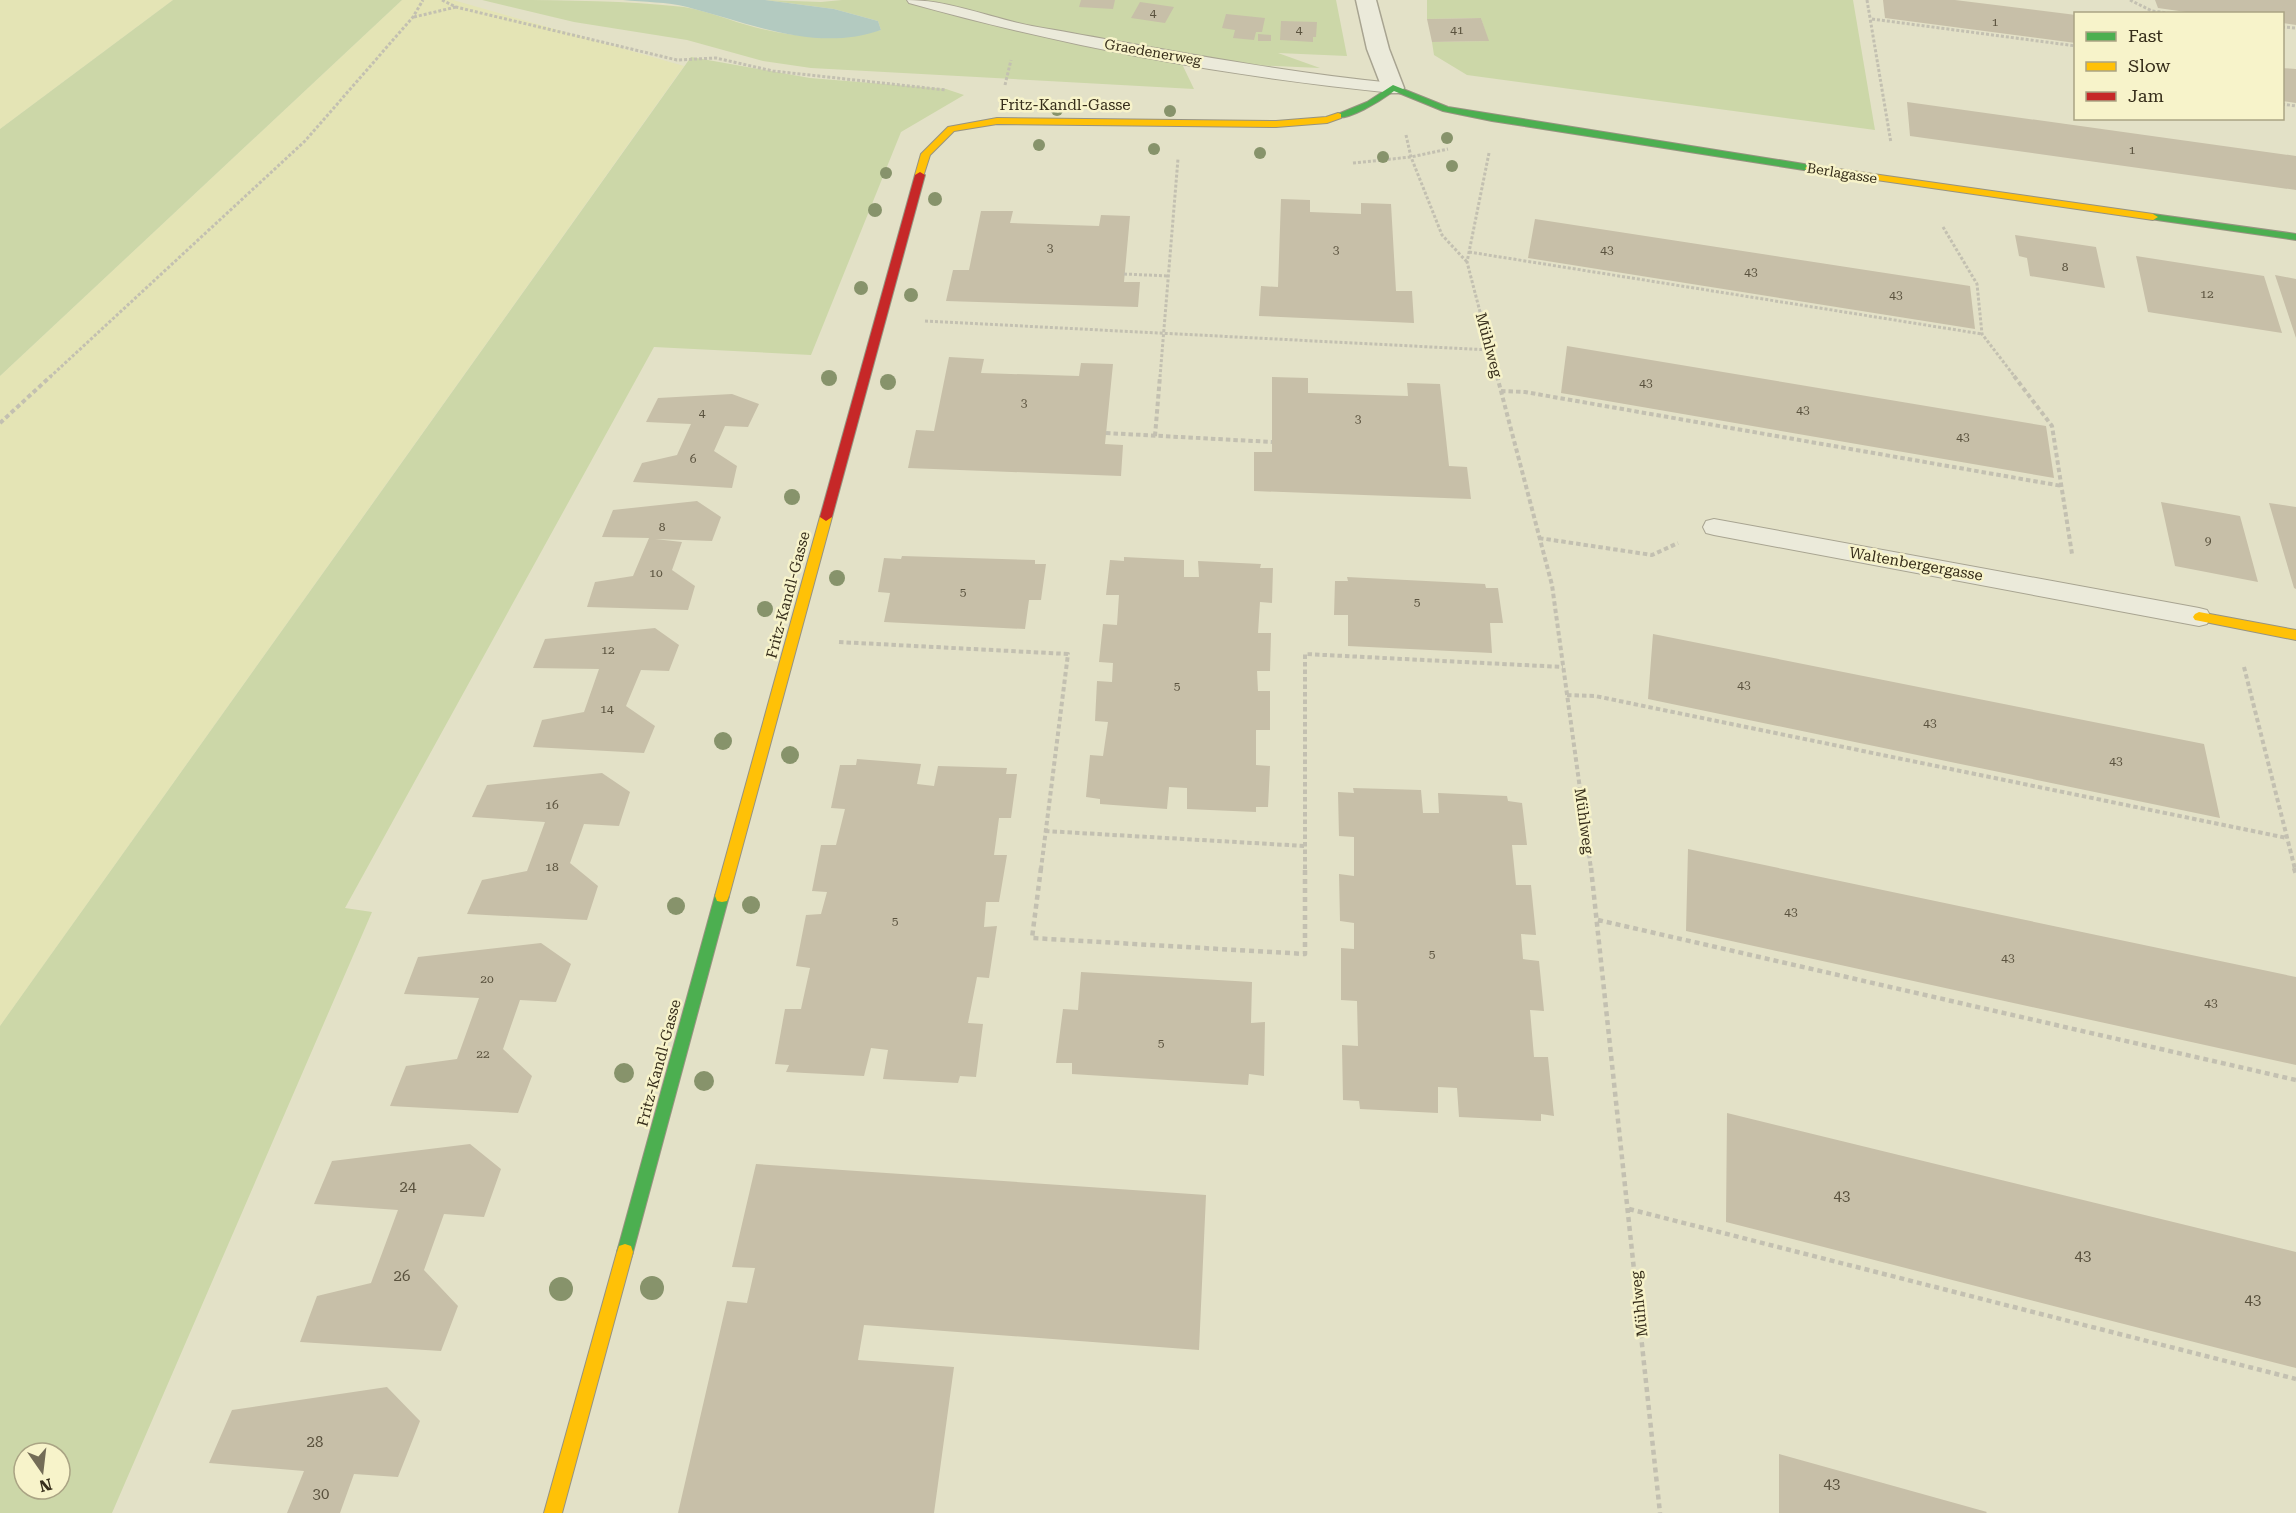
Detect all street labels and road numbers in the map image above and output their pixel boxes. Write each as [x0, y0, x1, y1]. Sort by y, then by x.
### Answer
street label: Graedenerweg [1103, 36, 1203, 68]
street label: Fritz-Kandl-Gasse [1000, 96, 1130, 114]
street label: Berlagasse [1806, 160, 1879, 187]
street label: Mühlweg [1472, 311, 1506, 380]
street label: Fritz-Kandl-Gasse [762, 529, 814, 661]
street label: Waltenbergergasse [1848, 543, 1984, 585]
street label: Mühlweg [1570, 787, 1598, 856]
street label: Fritz-Kandl-Gasse [633, 997, 685, 1129]
street label: Mühlweg [1627, 1270, 1651, 1338]

